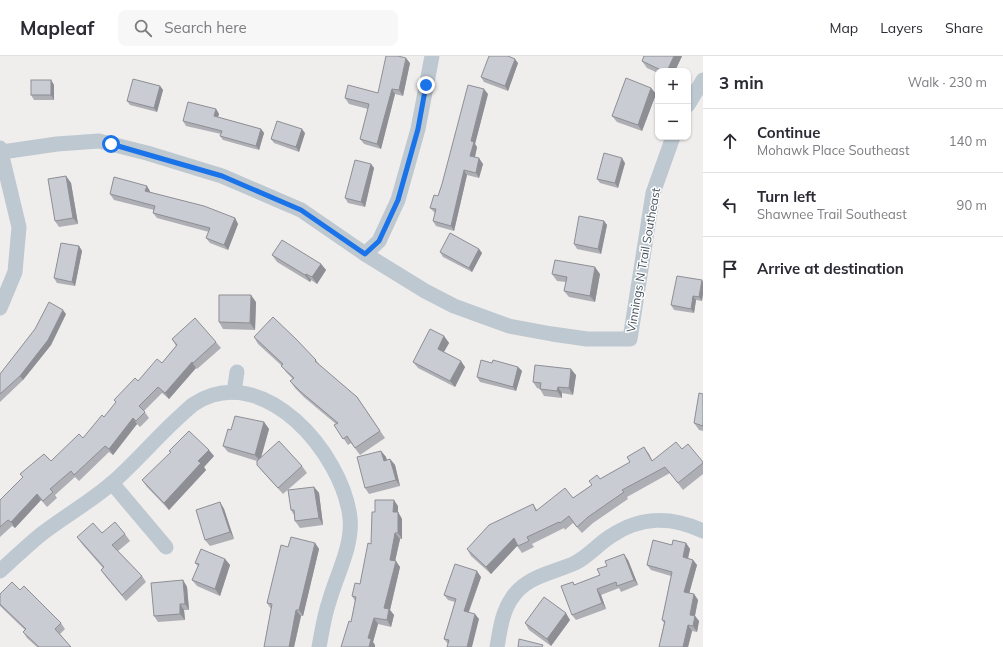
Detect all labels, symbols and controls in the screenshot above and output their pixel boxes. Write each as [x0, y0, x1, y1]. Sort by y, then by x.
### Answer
search box [118, 10, 398, 46]
text: Mapleaf [20, 16, 94, 40]
icon: search [132, 17, 154, 39]
text: Search here [164, 18, 247, 37]
text: Map [829, 19, 858, 37]
text: Layers [880, 19, 923, 37]
text: Share [945, 19, 983, 37]
map controls [655, 68, 691, 140]
button: + [655, 68, 691, 104]
text: 3 min [719, 72, 764, 93]
text: Walk · 230 m [908, 74, 987, 90]
route end [417, 76, 435, 94]
button: − [655, 104, 691, 140]
text: Continue [757, 123, 820, 142]
icon: ahead [719, 130, 741, 152]
text: 140 m [949, 133, 987, 149]
route start [102, 135, 120, 153]
text: Mohawk Place Southeast [757, 142, 909, 158]
street label: Vinnings N Trail Southeast [623, 187, 663, 333]
text: Turn left [757, 187, 816, 206]
icon: left [719, 194, 741, 216]
text: 90 m [957, 197, 987, 213]
text: Shawnee Trail Southeast [757, 206, 907, 222]
icon: arrive [719, 258, 741, 280]
text: Arrive at destination [757, 259, 904, 278]

